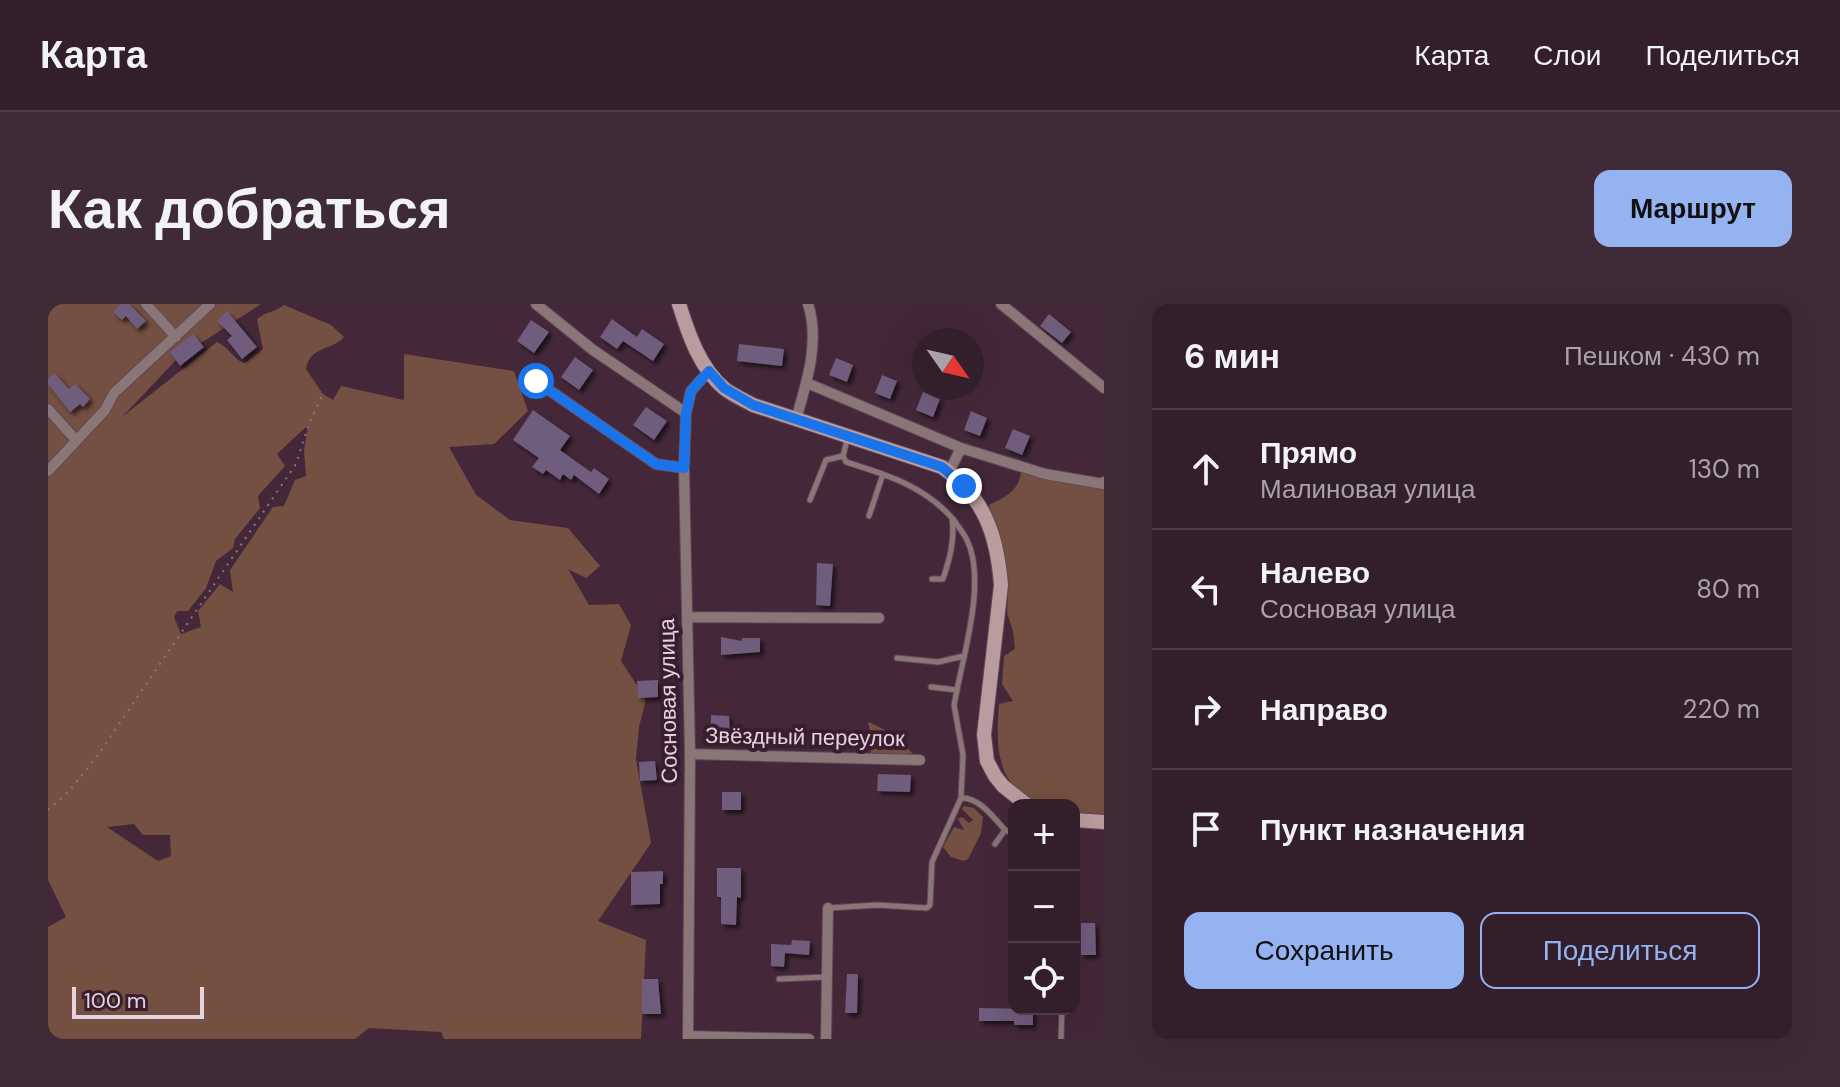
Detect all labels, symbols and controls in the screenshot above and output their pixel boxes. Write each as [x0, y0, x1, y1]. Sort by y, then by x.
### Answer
text: Карта [40, 30, 147, 80]
text: Карта [1414, 37, 1489, 74]
text: Слои [1533, 37, 1601, 74]
text: Поделиться [1645, 37, 1800, 74]
button: Маршрут [1594, 170, 1792, 247]
text: Как добраться [48, 172, 451, 245]
north arrow [912, 328, 984, 400]
text: 6 мин [1184, 334, 1280, 379]
text: Пешком · 430 m [1564, 339, 1760, 373]
route start [518, 363, 554, 399]
text: Прямо [1260, 433, 1357, 472]
icon: ahead [1184, 447, 1228, 491]
text: 130 m [1689, 452, 1760, 486]
route end [946, 468, 982, 504]
text: Малиновая улица [1260, 472, 1475, 506]
text: Налево [1260, 553, 1370, 592]
icon: left [1184, 567, 1228, 611]
text: 80 m [1696, 572, 1760, 606]
text: Сосновая улица [1260, 592, 1456, 626]
street label: Сосновая улица [652, 617, 684, 784]
icon: right [1184, 687, 1228, 731]
text: Направо [1260, 690, 1388, 729]
text: 220 m [1682, 692, 1760, 726]
street label: Звёздный переулок [705, 721, 905, 753]
map controls [1008, 799, 1080, 1015]
button: + [1008, 799, 1080, 871]
icon: arrive [1184, 807, 1228, 851]
text: Пункт назначения [1260, 810, 1525, 849]
button: − [1008, 871, 1080, 943]
button: Сохранить [1184, 912, 1464, 989]
button: Поделиться [1480, 912, 1760, 989]
button: locate [1008, 943, 1080, 1015]
scale bar [72, 983, 204, 1019]
text: 100 m [84, 986, 146, 1015]

